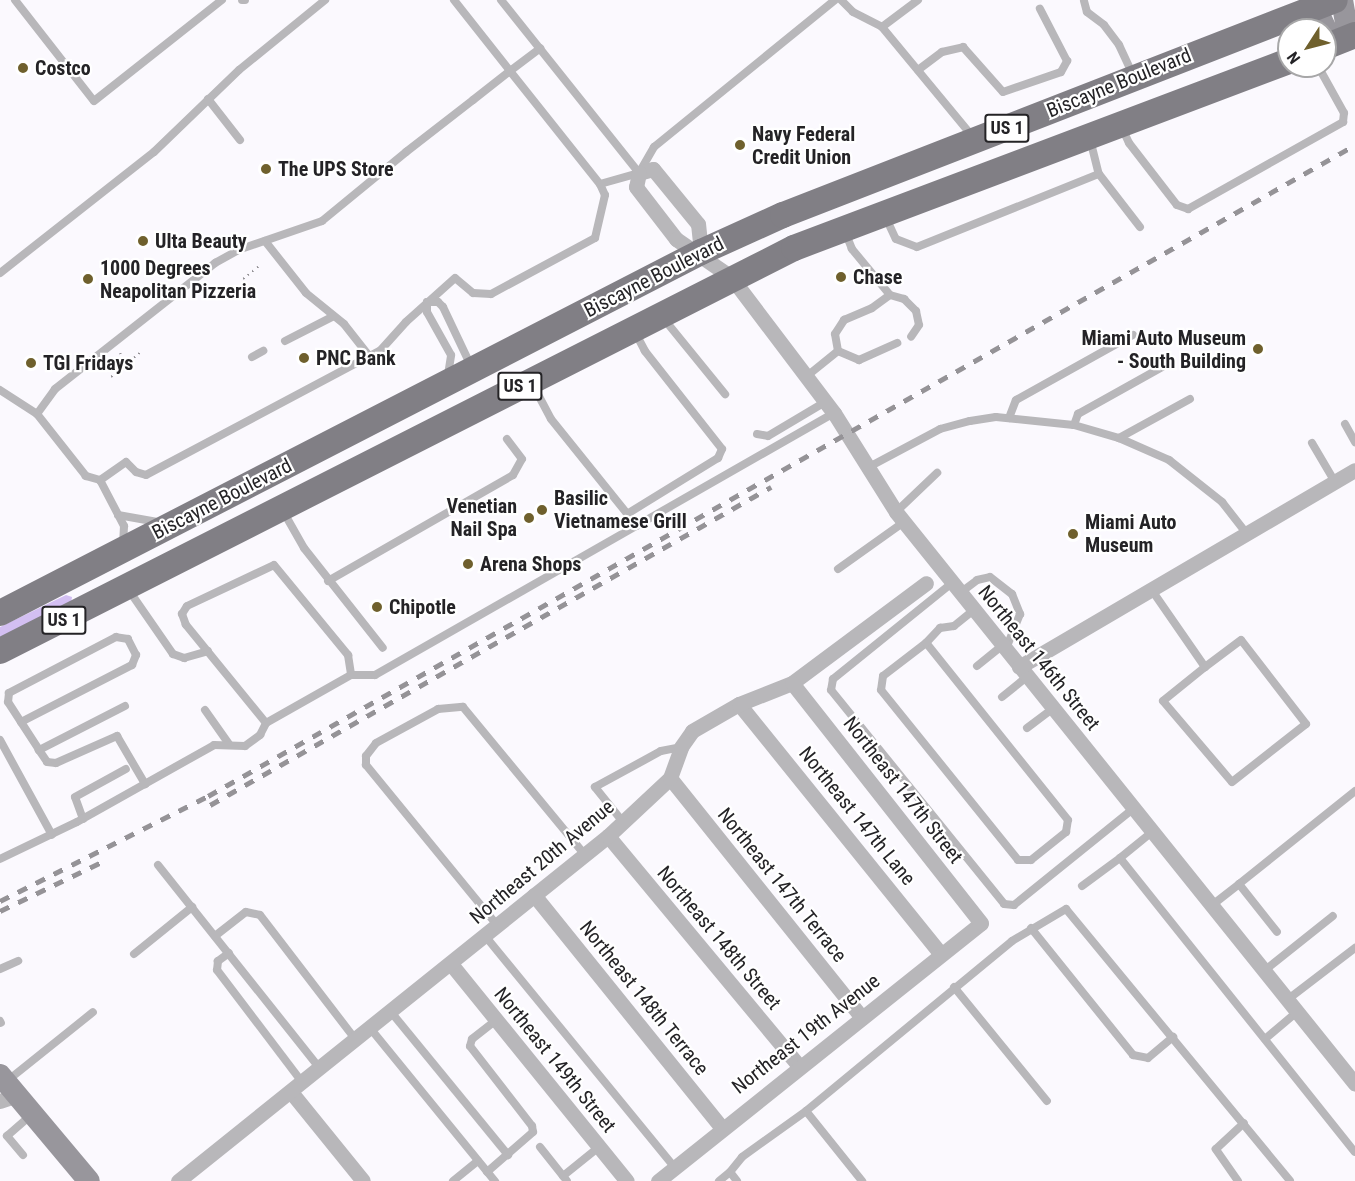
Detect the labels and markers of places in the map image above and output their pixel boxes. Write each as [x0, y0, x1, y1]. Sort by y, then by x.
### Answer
place label: Costco [35, 56, 91, 80]
marker: Costco [16, 61, 30, 75]
place label: Navy Federal Credit Union [752, 122, 855, 169]
marker: Navy Federal Credit Union [733, 138, 747, 152]
place label: The UPS Store [278, 157, 394, 181]
marker: The UPS Store [259, 162, 273, 176]
place label: Ulta Beauty [155, 229, 247, 253]
marker: Ulta Beauty [136, 234, 150, 248]
place label: 1000 Degrees Neapolitan Pizzeria [100, 256, 256, 303]
place label: Chase [853, 265, 902, 289]
marker: Chase [834, 270, 848, 284]
marker: 1000 Degrees Neapolitan Pizzeria [81, 272, 95, 286]
place label: Miami Auto Museum - South Building [1081, 326, 1246, 373]
marker: Miami Auto Museum - South Building [1251, 342, 1265, 356]
place label: PNC Bank [316, 346, 396, 370]
place label: TGI Fridays [43, 351, 133, 375]
marker: PNC Bank [297, 351, 311, 365]
marker: TGI Fridays [24, 356, 38, 370]
place label: Basilic Vietnamese Grill [554, 486, 687, 533]
place label: Venetian Nail Spa [446, 494, 517, 541]
marker: Basilic Vietnamese Grill [535, 503, 549, 517]
place label: Miami Auto Museum [1085, 510, 1177, 557]
marker: Venetian Nail Spa [522, 511, 536, 525]
marker: Miami Auto Museum [1066, 527, 1080, 541]
place label: Arena Shops [480, 552, 581, 576]
marker: Arena Shops [461, 557, 475, 571]
place label: Chipotle [389, 595, 456, 619]
marker: Chipotle [370, 600, 384, 614]

